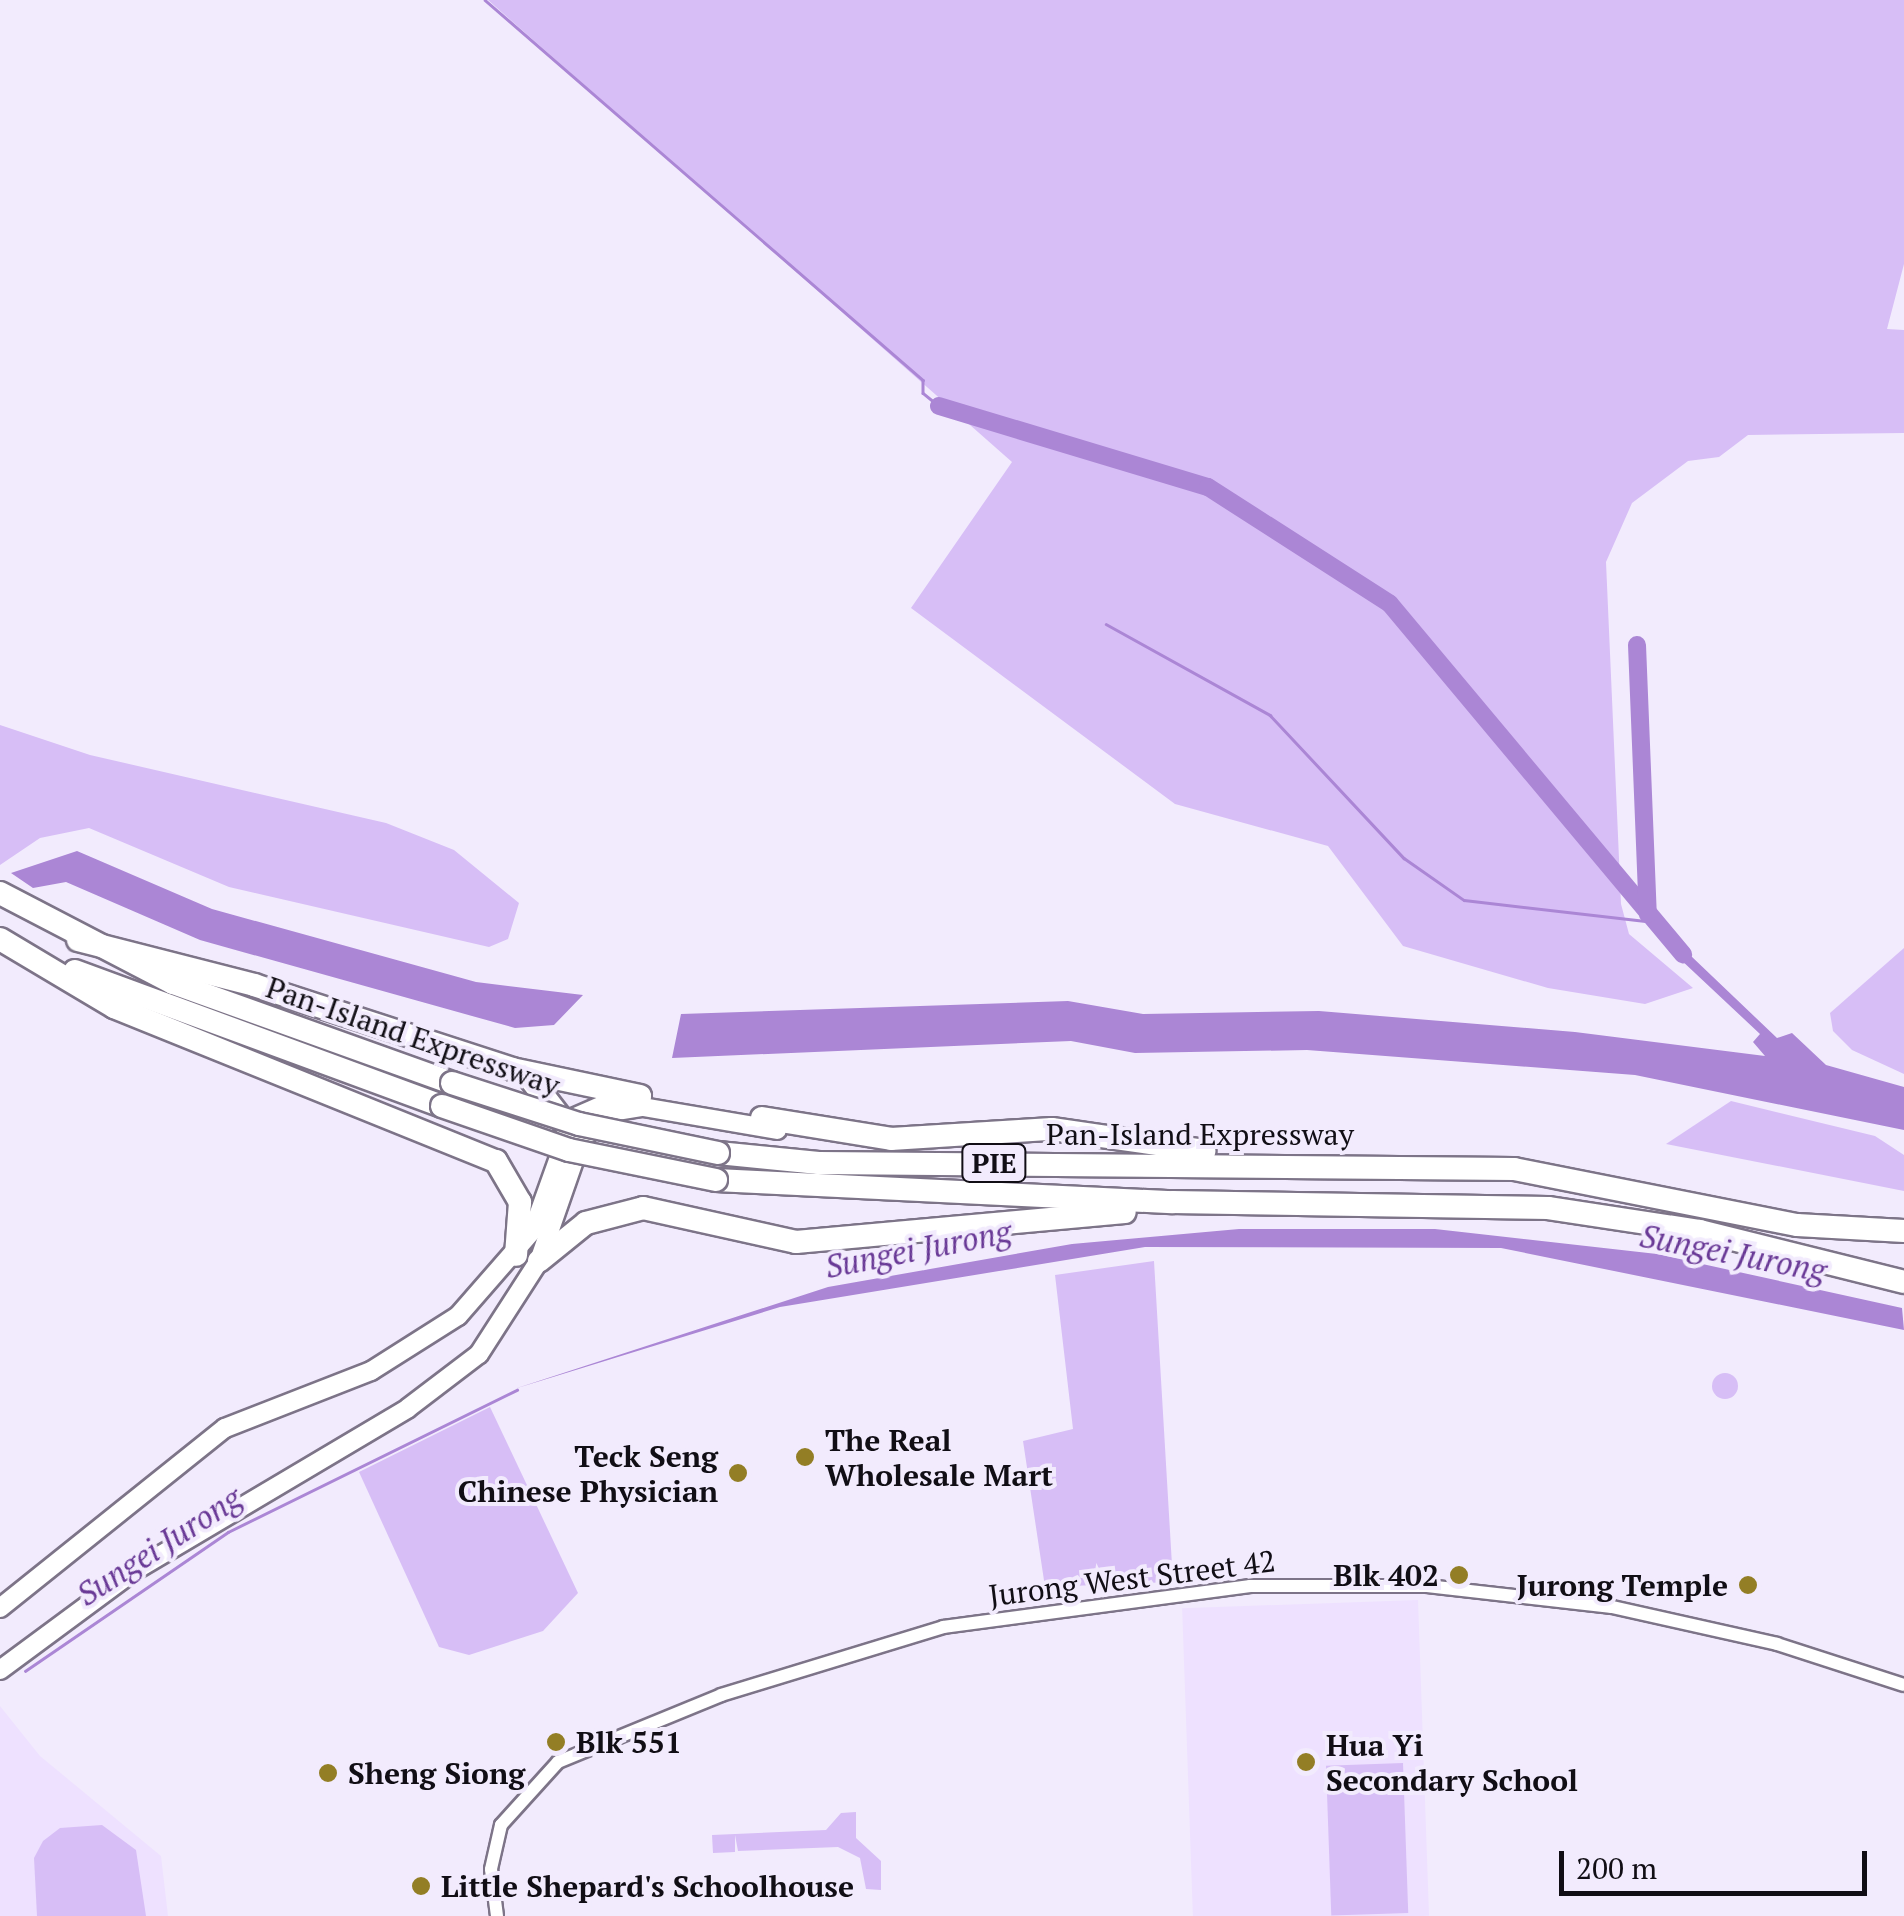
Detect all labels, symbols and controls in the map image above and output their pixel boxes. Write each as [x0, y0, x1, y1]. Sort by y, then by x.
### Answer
street label: Pan-Island Expressway [262, 969, 564, 1103]
street label: Pan-Island Expressway [1046, 1116, 1354, 1152]
road number: PIE [959, 1140, 1029, 1186]
water label: Sungei Jurong [822, 1212, 1014, 1286]
water label: Sungei Jurong [1637, 1216, 1829, 1290]
place label: The Real Wholesale Mart [825, 1422, 1053, 1492]
place label: Teck Seng Chinese Physician [458, 1438, 718, 1508]
marker: The Real Wholesale Mart [794, 1446, 816, 1468]
marker: Teck Seng Chinese Physician [727, 1462, 749, 1484]
water label: Sungei Jurong [69, 1479, 249, 1613]
street label: Jurong West Street 42 [987, 1543, 1277, 1613]
place label: Blk 402 [1333, 1557, 1439, 1593]
marker: Blk 402 [1448, 1564, 1470, 1586]
place label: Jurong Temple [1517, 1567, 1728, 1603]
marker: Jurong Temple [1737, 1574, 1759, 1596]
place label: Blk 551 [576, 1724, 682, 1760]
place label: Hua Yi Secondary School [1326, 1727, 1578, 1798]
marker: Blk 551 [545, 1731, 567, 1753]
marker: Hua Yi Secondary School [1295, 1751, 1317, 1773]
place label: Sheng Siong [348, 1755, 525, 1791]
marker: Sheng Siong [317, 1762, 339, 1784]
scale bar [1564, 1831, 1872, 1893]
text: 200 m [1576, 1848, 1657, 1888]
place label: Little Shepard's Schoolhouse [441, 1868, 854, 1904]
marker: Little Shepard's Schoolhouse [410, 1875, 432, 1897]

